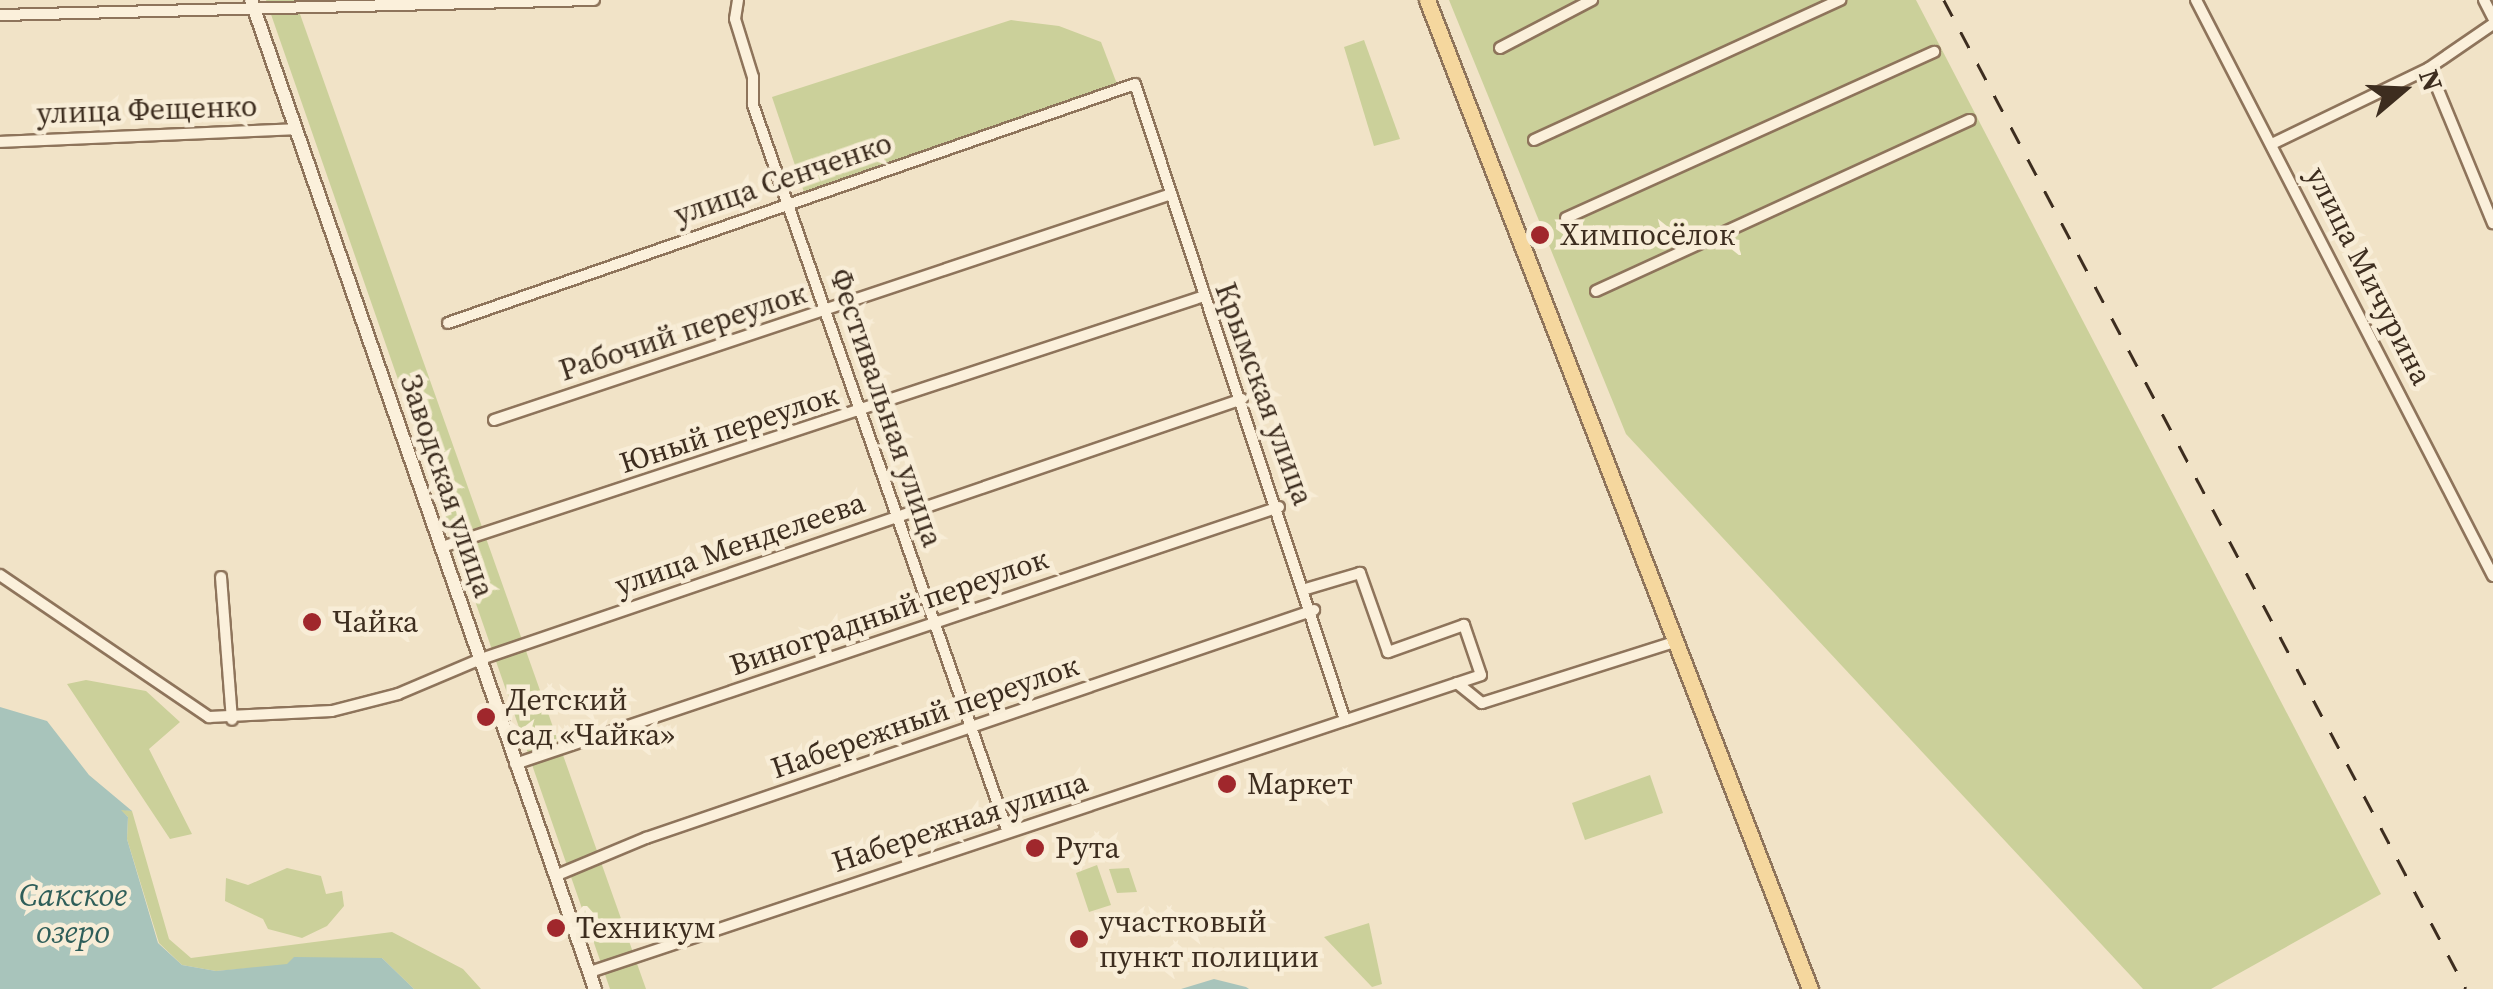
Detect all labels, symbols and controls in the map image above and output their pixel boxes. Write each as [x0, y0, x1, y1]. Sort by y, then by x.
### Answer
north arrow [2353, 40, 2453, 140]
text: N [2410, 64, 2453, 96]
street label: улица Фещенко [36, 88, 258, 132]
street label: улица Сенченко [669, 125, 897, 233]
street label: улица Мичурина [2298, 161, 2440, 391]
place label: Химпосёлок [1560, 217, 1735, 253]
marker: Химпосёлок [1529, 224, 1551, 246]
street label: Фестивальная улица [822, 264, 950, 552]
street label: Рабочий переулок [555, 275, 811, 389]
street label: Крымская улица [1207, 278, 1321, 510]
street label: Заводская улица [392, 370, 502, 602]
street label: Юный переулок [615, 377, 843, 481]
street label: улица Менделеева [610, 484, 870, 604]
street label: Виноградный переулок [725, 541, 1053, 683]
place label: Чайка [332, 604, 418, 640]
marker: Чайка [301, 611, 323, 633]
street label: Набережный переулок [767, 647, 1083, 787]
place label: Детский сад «Чайка» [506, 682, 675, 752]
marker: Детский сад «Чайка» [475, 706, 497, 728]
street label: Набережная улица [828, 764, 1092, 880]
place label: Маркет [1247, 766, 1353, 802]
marker: Маркет [1216, 773, 1238, 795]
place label: Рута [1055, 830, 1120, 866]
marker: Рута [1024, 837, 1046, 859]
water label: Сакское озеро [19, 877, 127, 952]
place label: участковый пункт полиции [1099, 904, 1319, 974]
place label: Техникум [576, 910, 716, 946]
marker: Техникум [545, 917, 567, 939]
marker: участковый пункт полиции [1068, 928, 1090, 950]

